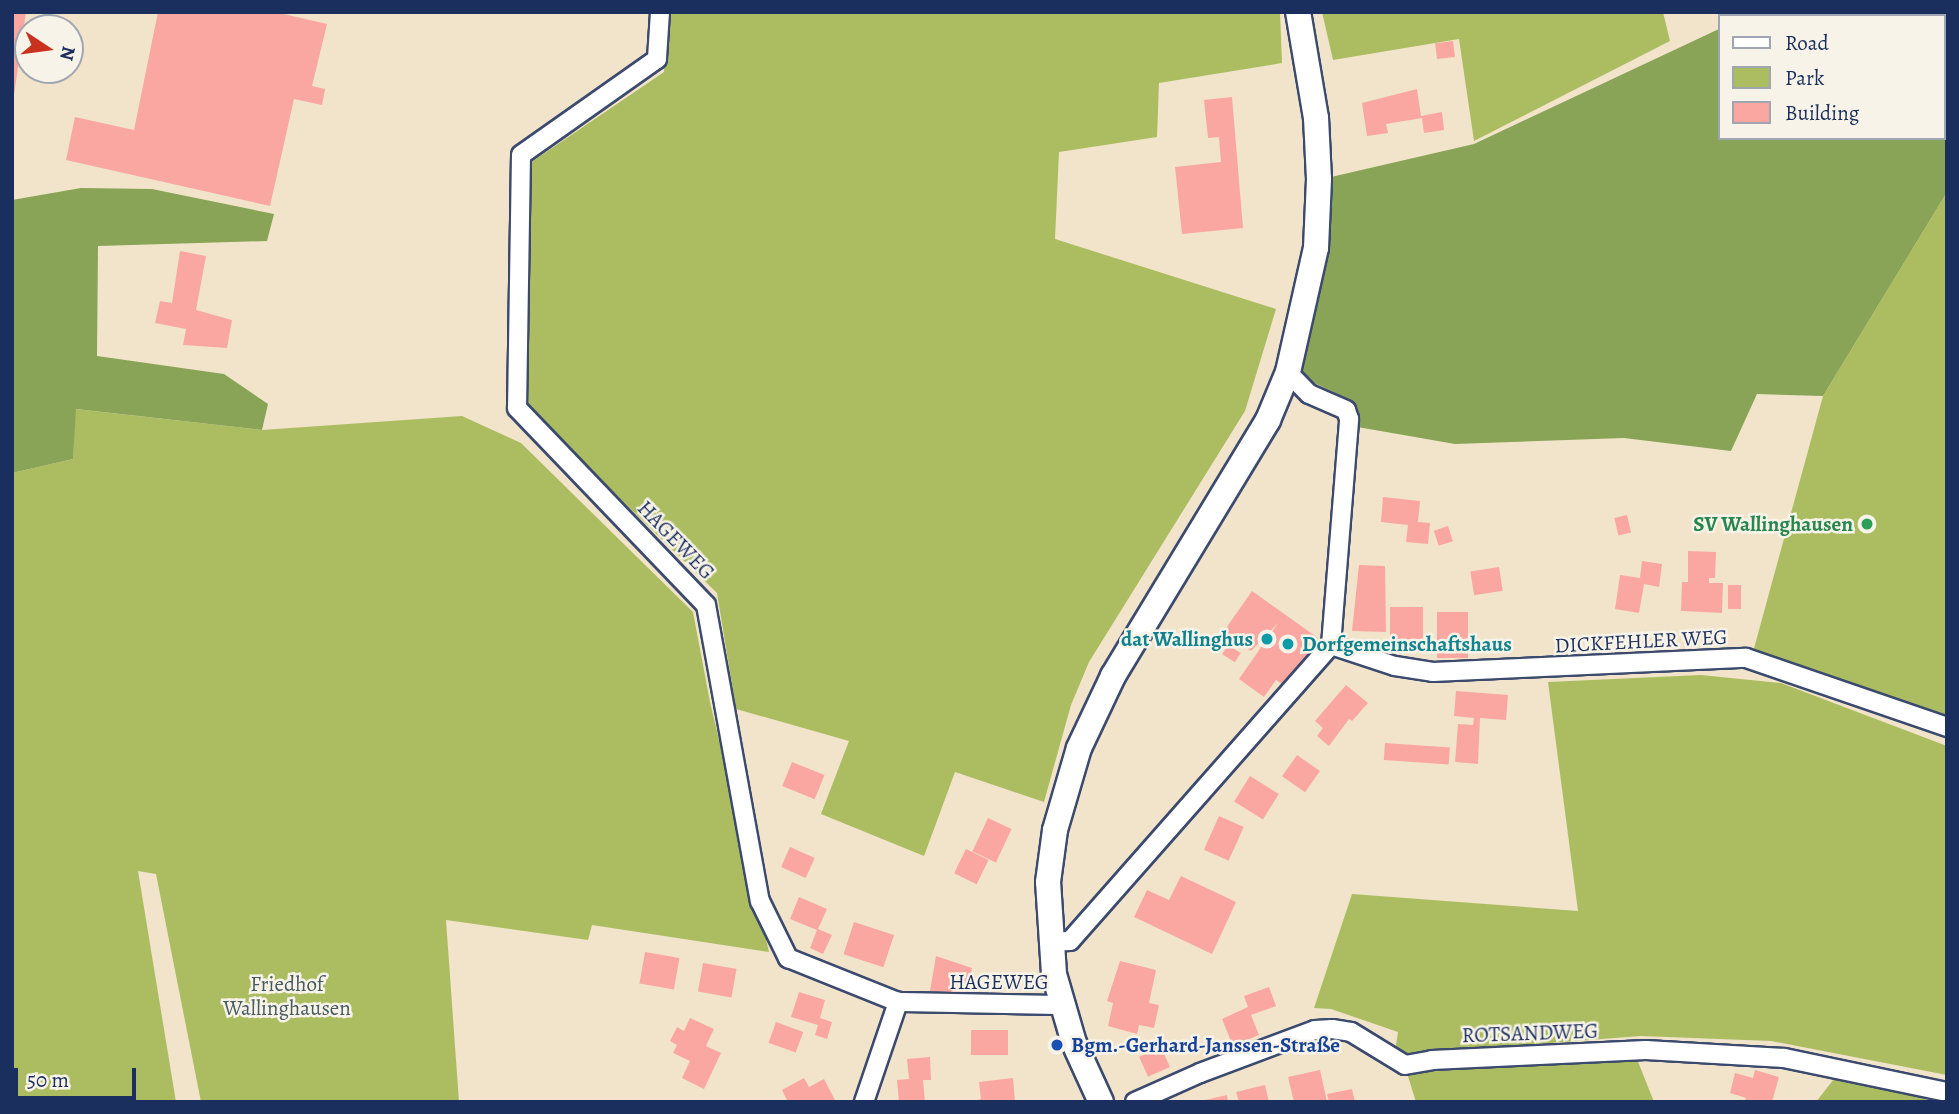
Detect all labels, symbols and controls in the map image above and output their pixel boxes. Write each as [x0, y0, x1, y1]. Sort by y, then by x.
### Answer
north arrow [14, 14, 84, 84]
legend [1717, 14, 1945, 140]
text: Road [1785, 29, 1829, 57]
text: N [53, 44, 82, 63]
text: Park [1785, 64, 1824, 92]
text: Building [1785, 99, 1859, 127]
street label: HAGEWEG [632, 495, 720, 585]
place label: SV Wallinghausen [1693, 511, 1853, 537]
marker: SV Wallinghausen [1859, 516, 1875, 532]
street label: DICKFEHLER WEG [1554, 624, 1728, 658]
place label: dat Wallinghus [1121, 626, 1253, 652]
marker: dat Wallinghus [1259, 631, 1275, 647]
place label: Dorfgemeinschaftshaus [1302, 631, 1512, 657]
marker: Dorfgemeinschaftshaus [1280, 636, 1296, 652]
street label: HAGEWEG [949, 969, 1049, 995]
park label: Friedhof Wallinghausen [223, 971, 351, 1021]
street label: ROTSANDWEG [1461, 1018, 1599, 1048]
place label: Bgm.-Gerhard-Janssen-Straße [1071, 1032, 1340, 1058]
marker: Bgm.-Gerhard-Janssen-Straße [1049, 1037, 1065, 1053]
scale bar [18, 1054, 140, 1098]
text: 50 m [27, 1066, 69, 1094]

